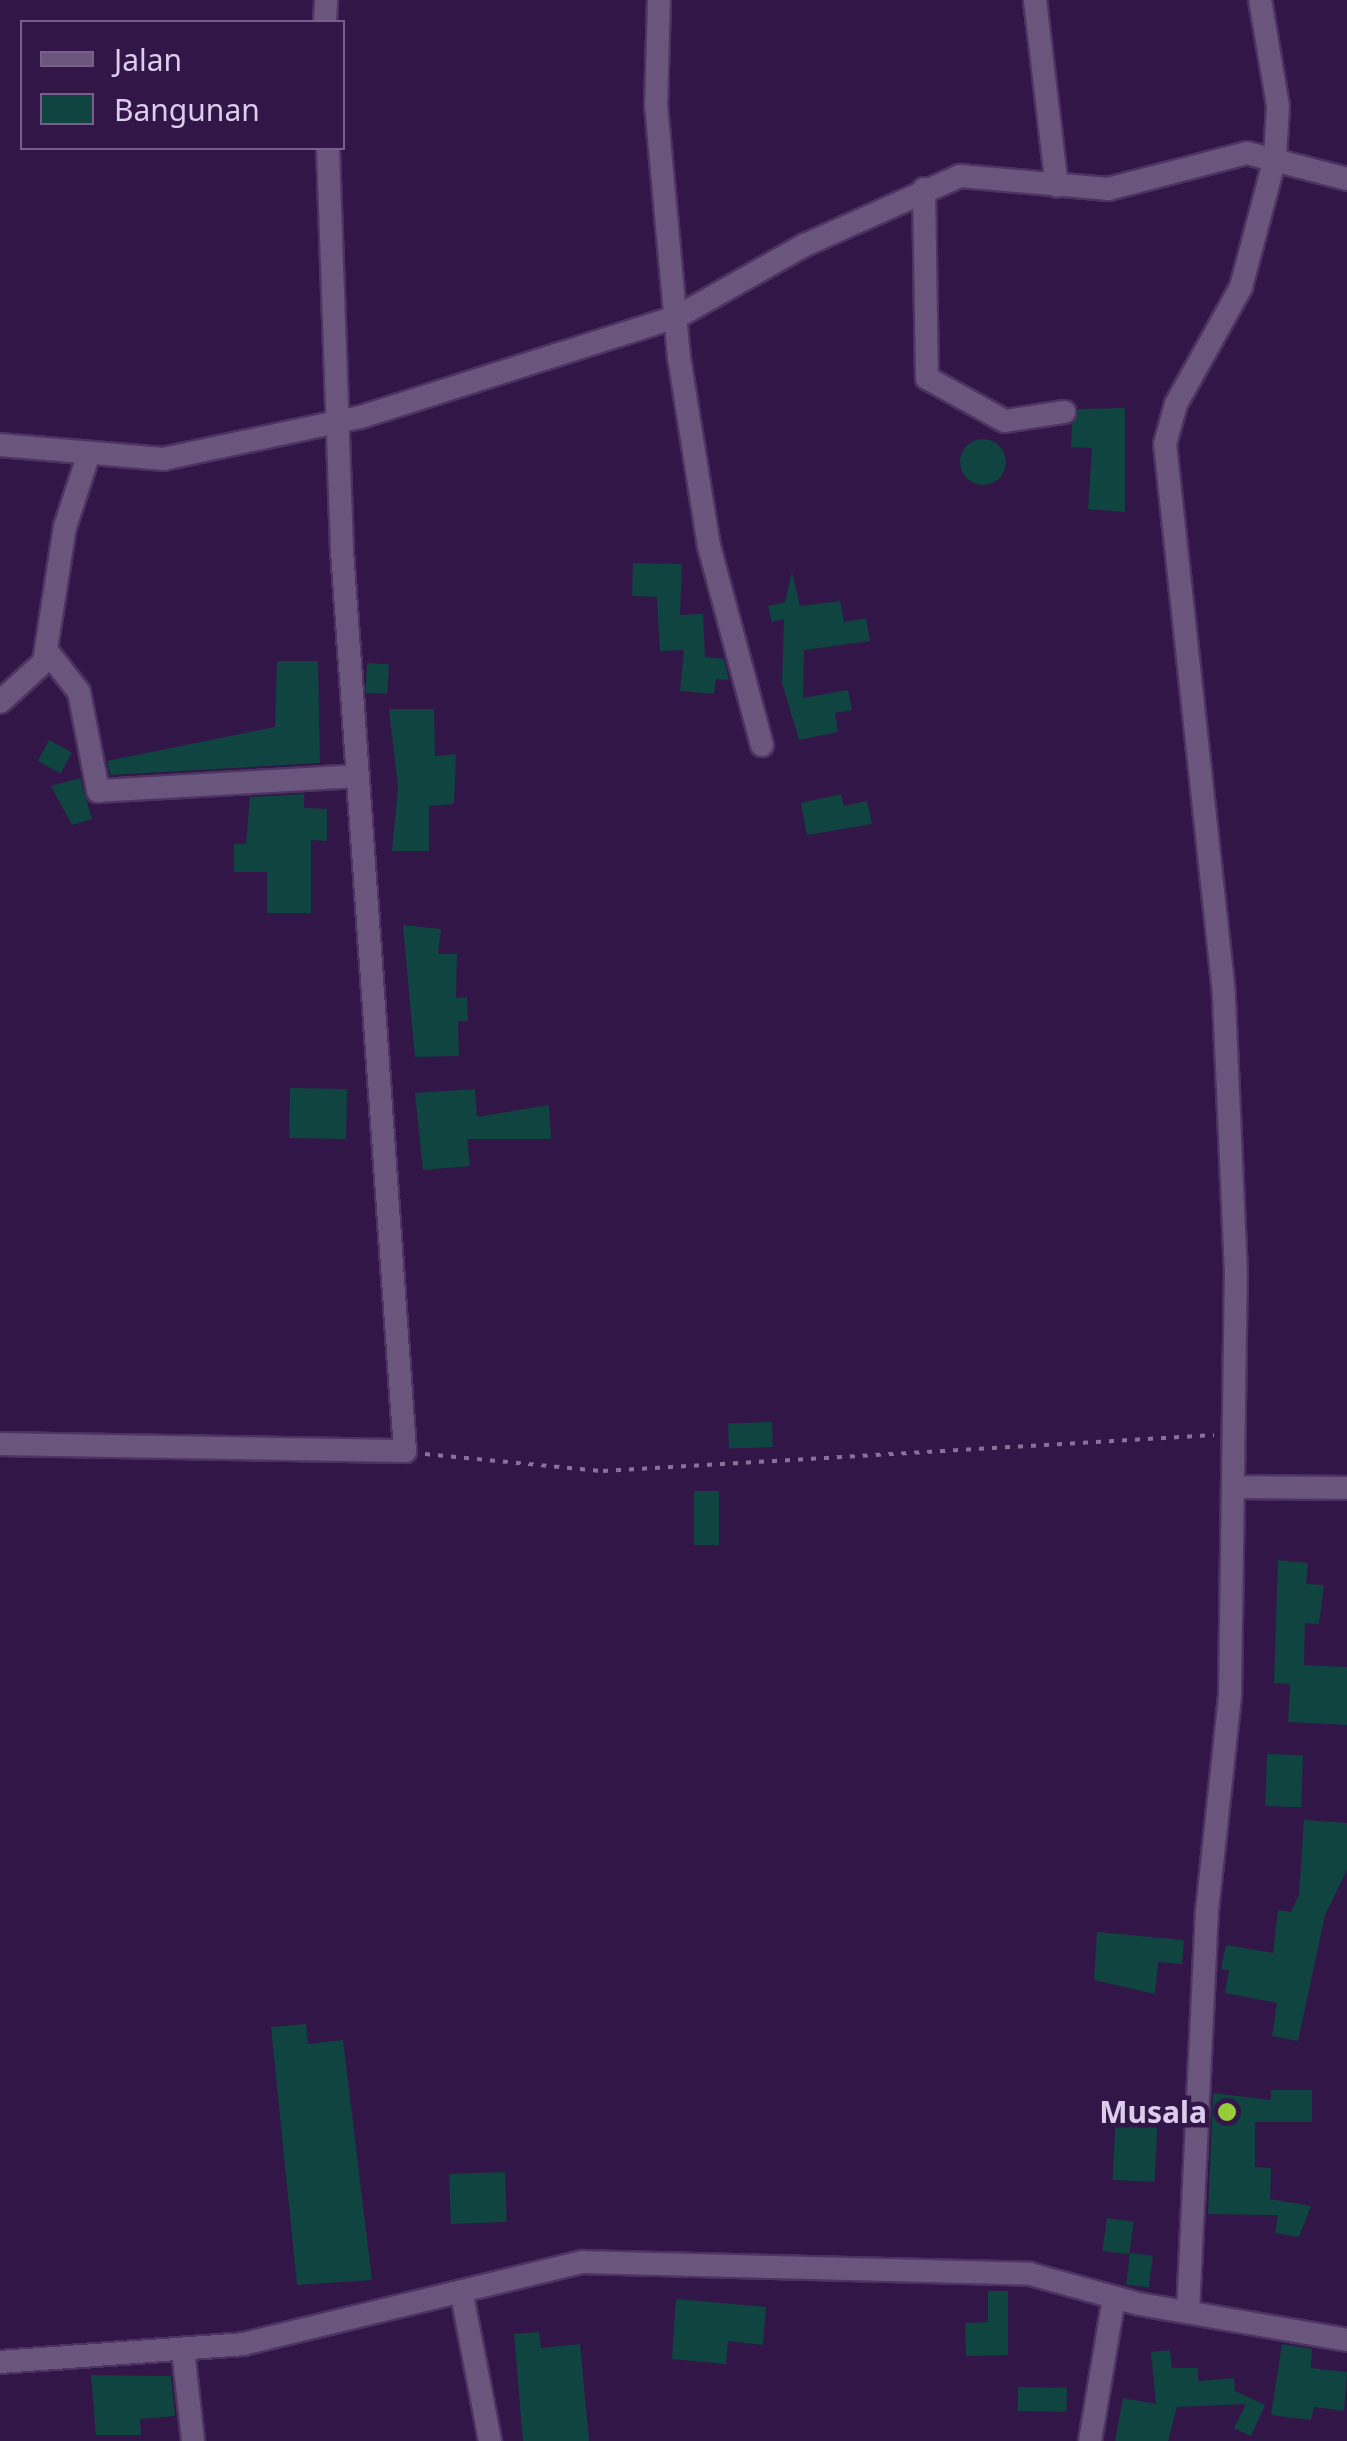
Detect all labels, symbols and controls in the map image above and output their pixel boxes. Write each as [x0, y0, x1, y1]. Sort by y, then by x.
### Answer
legend [20, 20, 345, 150]
text: Jalan [114, 39, 182, 80]
text: Bangunan [114, 89, 260, 130]
place label: Musala [1099, 2094, 1207, 2130]
marker: Musala [1216, 2101, 1238, 2123]

